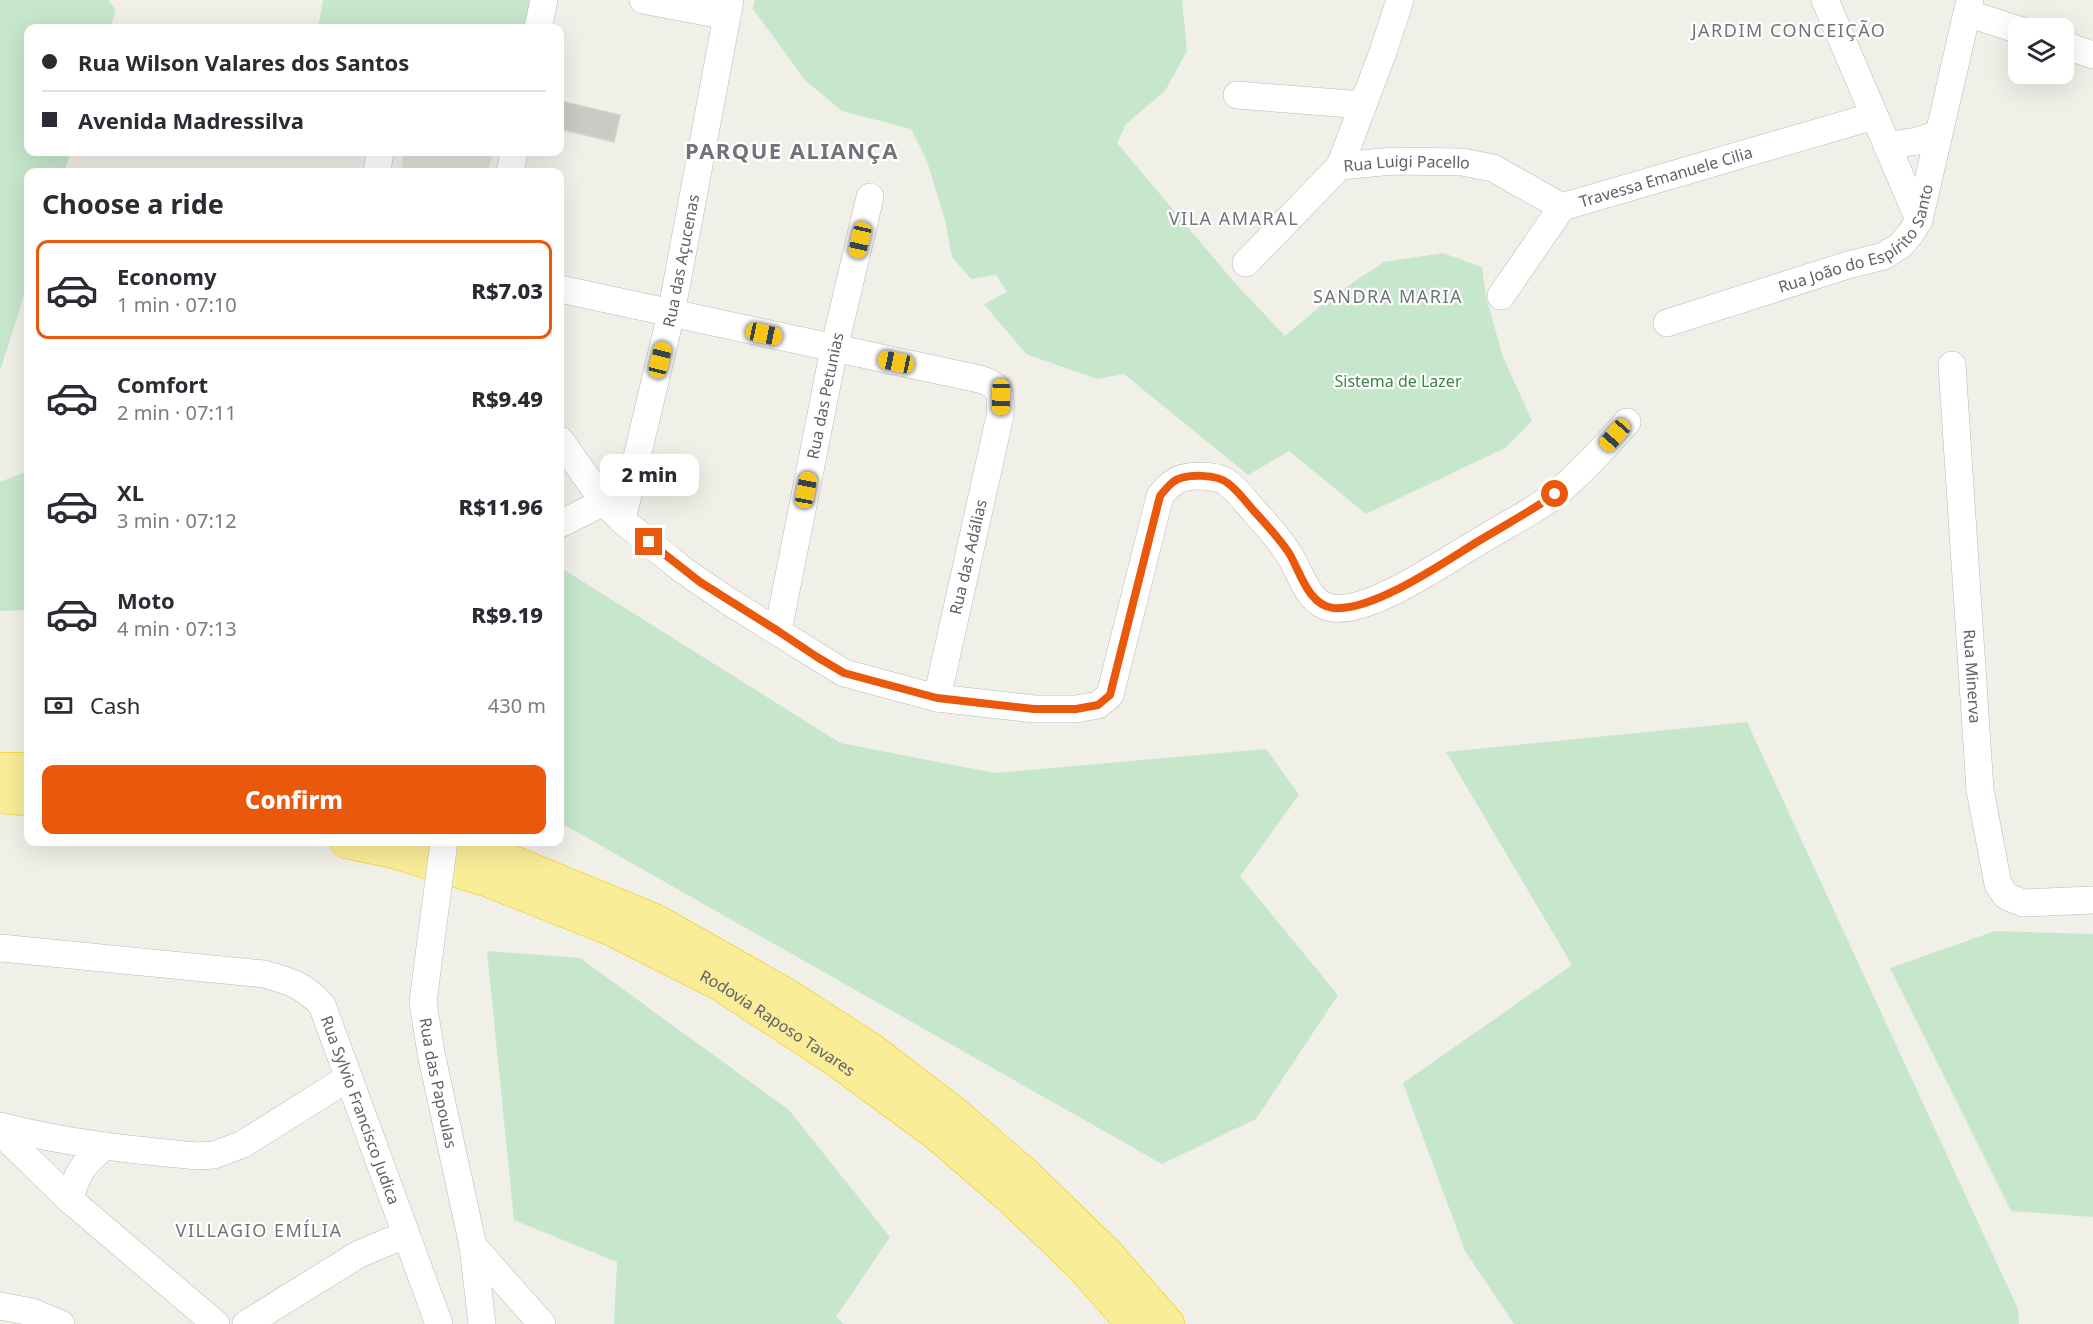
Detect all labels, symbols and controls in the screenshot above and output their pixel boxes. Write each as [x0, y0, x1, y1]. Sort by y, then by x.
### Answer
district label: JARDIM CONCEIÇÃO [1690, 18, 1886, 42]
map controls [2008, 18, 2074, 84]
button: layers [2008, 18, 2074, 84]
text: Rua Wilson Valares dos Santos [78, 47, 409, 77]
text: Avenida Madressilva [78, 105, 304, 135]
district label: PARQUE ALIANÇA [685, 135, 899, 165]
street label: Travessa Emanuele Cilia [1576, 141, 1755, 212]
street label: Rua Luigi Pacello [1342, 150, 1472, 177]
street label: Rua João do Espírito Santo [1775, 182, 1938, 298]
text: Choose a ride [42, 185, 224, 222]
street label: Rua das Açucenas [657, 192, 704, 329]
district label: VILA AMARAL [1169, 206, 1299, 230]
car [847, 220, 873, 260]
text: Economy [117, 261, 216, 291]
icon: car [45, 263, 99, 317]
text: R$7.03 [471, 275, 543, 305]
district label: SANDRA MARIA [1313, 284, 1463, 308]
text: 1 min · 07:10 [117, 291, 237, 318]
car [745, 321, 783, 347]
street label: Rua das Petunias [801, 330, 849, 461]
car [647, 340, 673, 380]
car [877, 349, 915, 375]
text: Comfort [117, 369, 208, 399]
park label: Sistema de Lazer [1334, 370, 1462, 392]
icon: car [45, 371, 99, 425]
car [992, 379, 1010, 415]
text: R$9.49 [471, 383, 543, 413]
text: 2 min · 07:11 [117, 399, 237, 426]
car [1596, 416, 1634, 454]
callout: 2 min [600, 455, 698, 497]
text: 2 min [622, 461, 677, 488]
car [794, 471, 818, 509]
text: XL [117, 477, 144, 507]
icon: car [45, 479, 99, 533]
route start [1541, 480, 1568, 507]
text: R$11.96 [459, 491, 543, 521]
street label: Rua das Adálias [944, 497, 992, 617]
text: 3 min · 07:12 [117, 507, 237, 534]
route end [635, 528, 662, 555]
text: Moto [117, 585, 175, 615]
icon: car [45, 587, 99, 641]
text: R$9.19 [471, 599, 543, 629]
text: 4 min · 07:13 [117, 615, 237, 642]
street label: Rua Minerva [1958, 629, 1987, 724]
icon: cash [42, 689, 75, 722]
text: Cash [90, 690, 140, 720]
text: 430 m [488, 692, 546, 719]
button: Confirm [42, 765, 546, 834]
street label: Rodovia Raposo Tavares [696, 965, 860, 1081]
street label: Rua Sylvio Francisco Judica [316, 1012, 405, 1208]
street label: Rua das Papoulas [415, 1016, 462, 1150]
district label: VILLAGIO EMÍLIA [176, 1218, 342, 1242]

